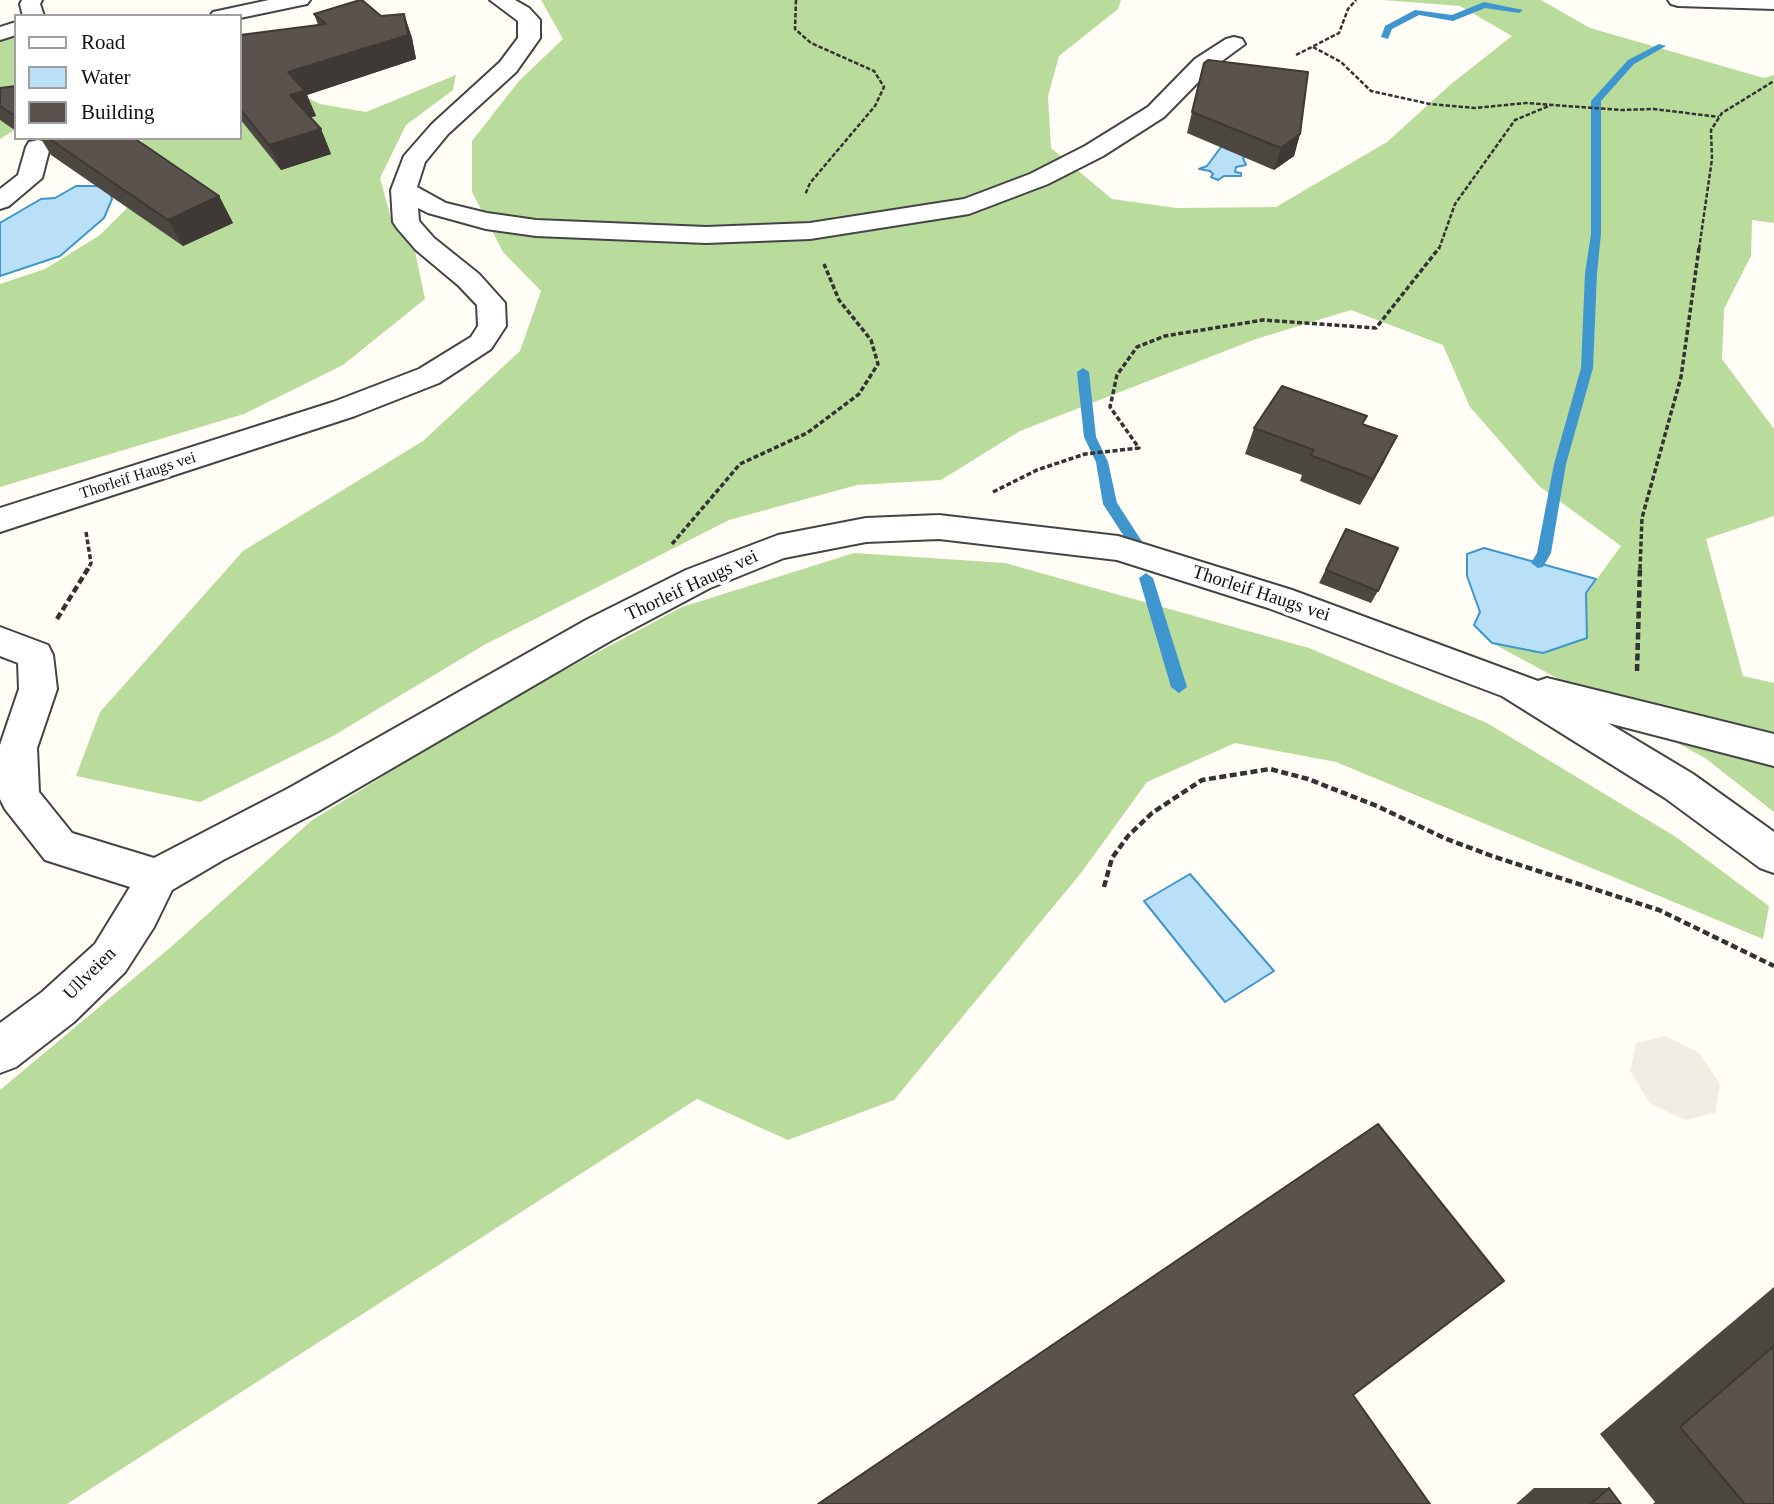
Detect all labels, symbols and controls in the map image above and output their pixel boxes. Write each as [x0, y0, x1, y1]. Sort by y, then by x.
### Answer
legend [14, 14, 242, 140]
text: Road [81, 30, 125, 54]
text: Water [81, 65, 131, 89]
text: Building [81, 100, 155, 124]
street label: Thorleif Haugs vei [78, 448, 198, 504]
street label: Thorleif Haugs vei [622, 545, 762, 627]
street label: Thorleif Haugs vei [1189, 561, 1333, 627]
street label: Ullveien [59, 943, 121, 1005]

